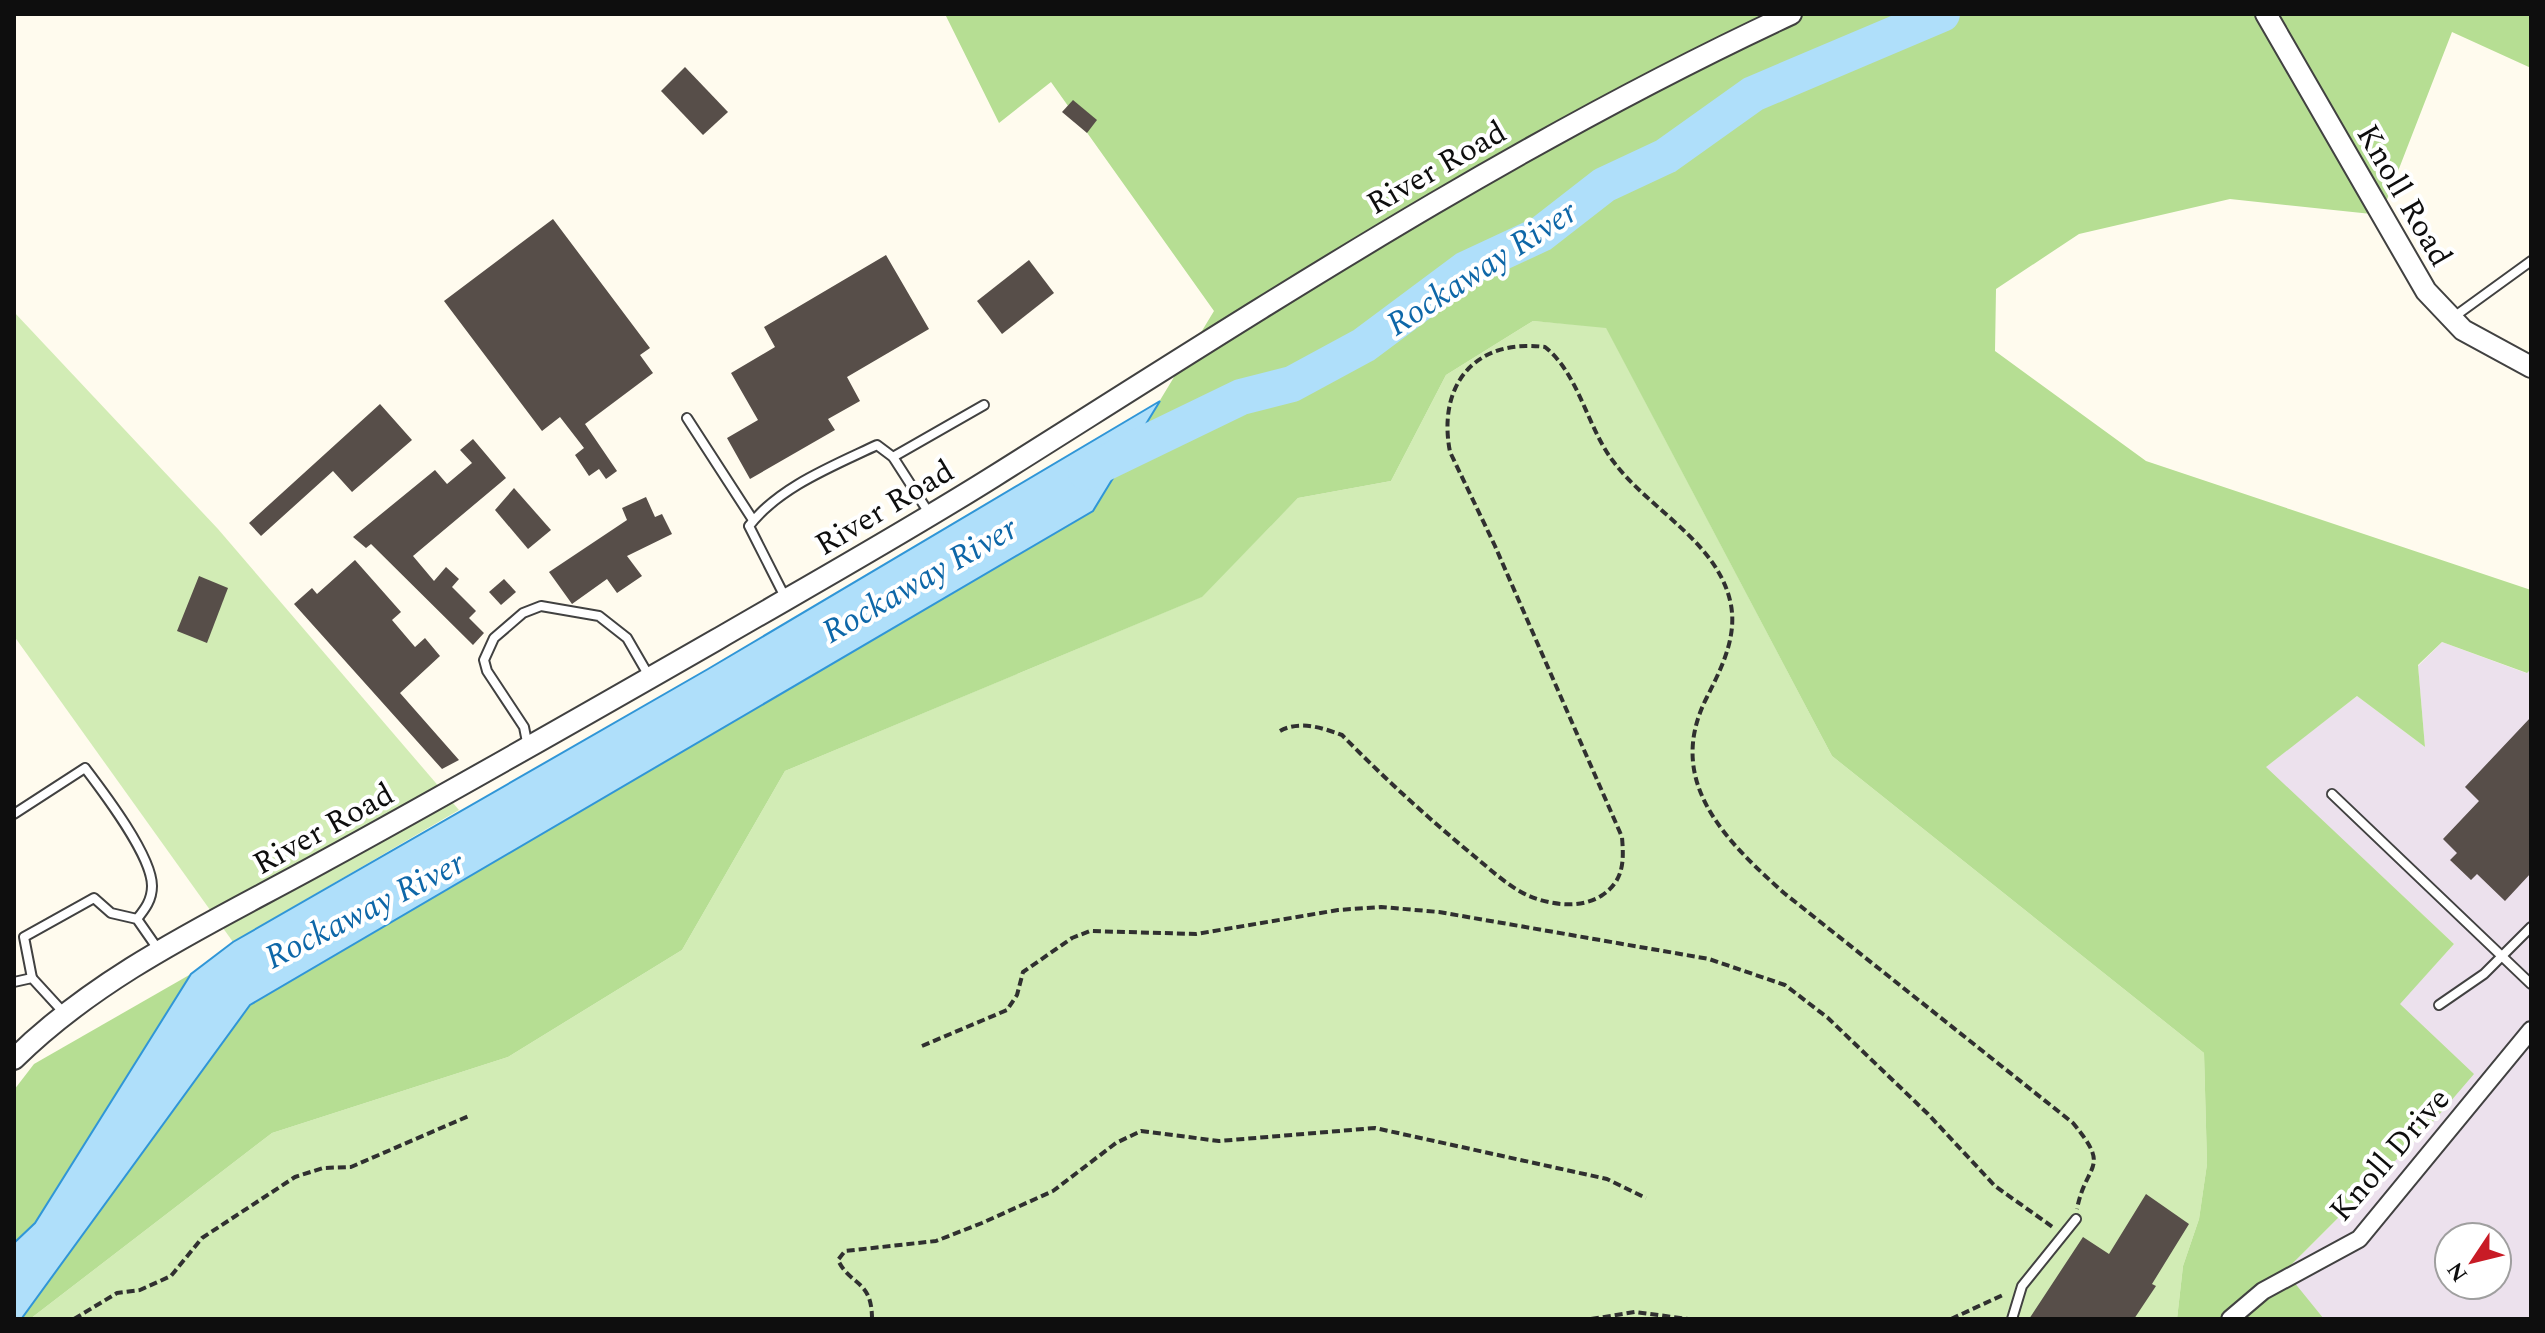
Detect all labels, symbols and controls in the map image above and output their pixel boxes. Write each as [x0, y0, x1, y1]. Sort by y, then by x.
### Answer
street label: River Road [1357, 108, 1516, 228]
street label: Knoll Road [2343, 115, 2464, 276]
water label: Rockaway River [1376, 187, 1588, 350]
street label: River Road [806, 447, 964, 569]
water label: Rockaway River [812, 503, 1028, 658]
street label: River Road [244, 770, 403, 888]
water label: Rockaway River [256, 838, 474, 984]
street label: Knoll Drive [2318, 1077, 2462, 1233]
north arrow [2433, 1221, 2513, 1301]
text: N [2439, 1255, 2477, 1288]

